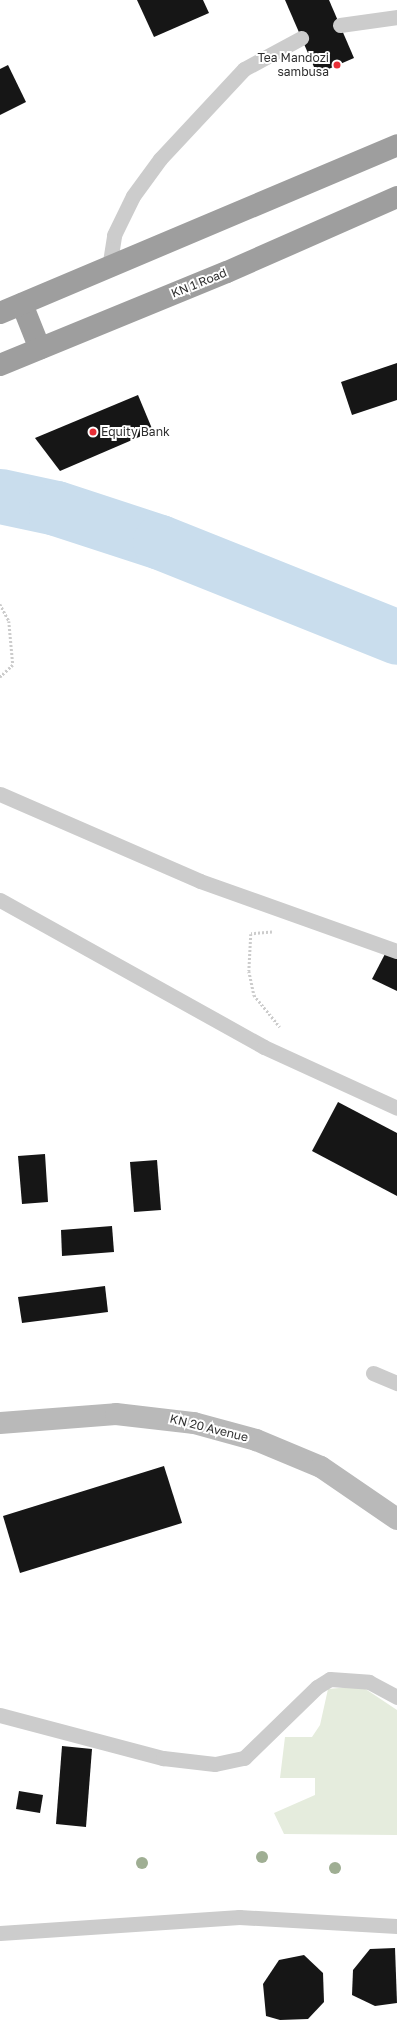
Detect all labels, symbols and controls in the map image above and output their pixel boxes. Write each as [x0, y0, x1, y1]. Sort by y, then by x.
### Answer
place label: Tea Mandozi sambusa [258, 51, 329, 79]
marker: Tea Mandozi sambusa [332, 60, 342, 70]
street label: KN 1 Road [169, 265, 229, 301]
place label: Equity Bank [101, 425, 170, 439]
marker: Equity Bank [88, 427, 98, 437]
street label: KN 20 Avenue [168, 1411, 250, 1445]

